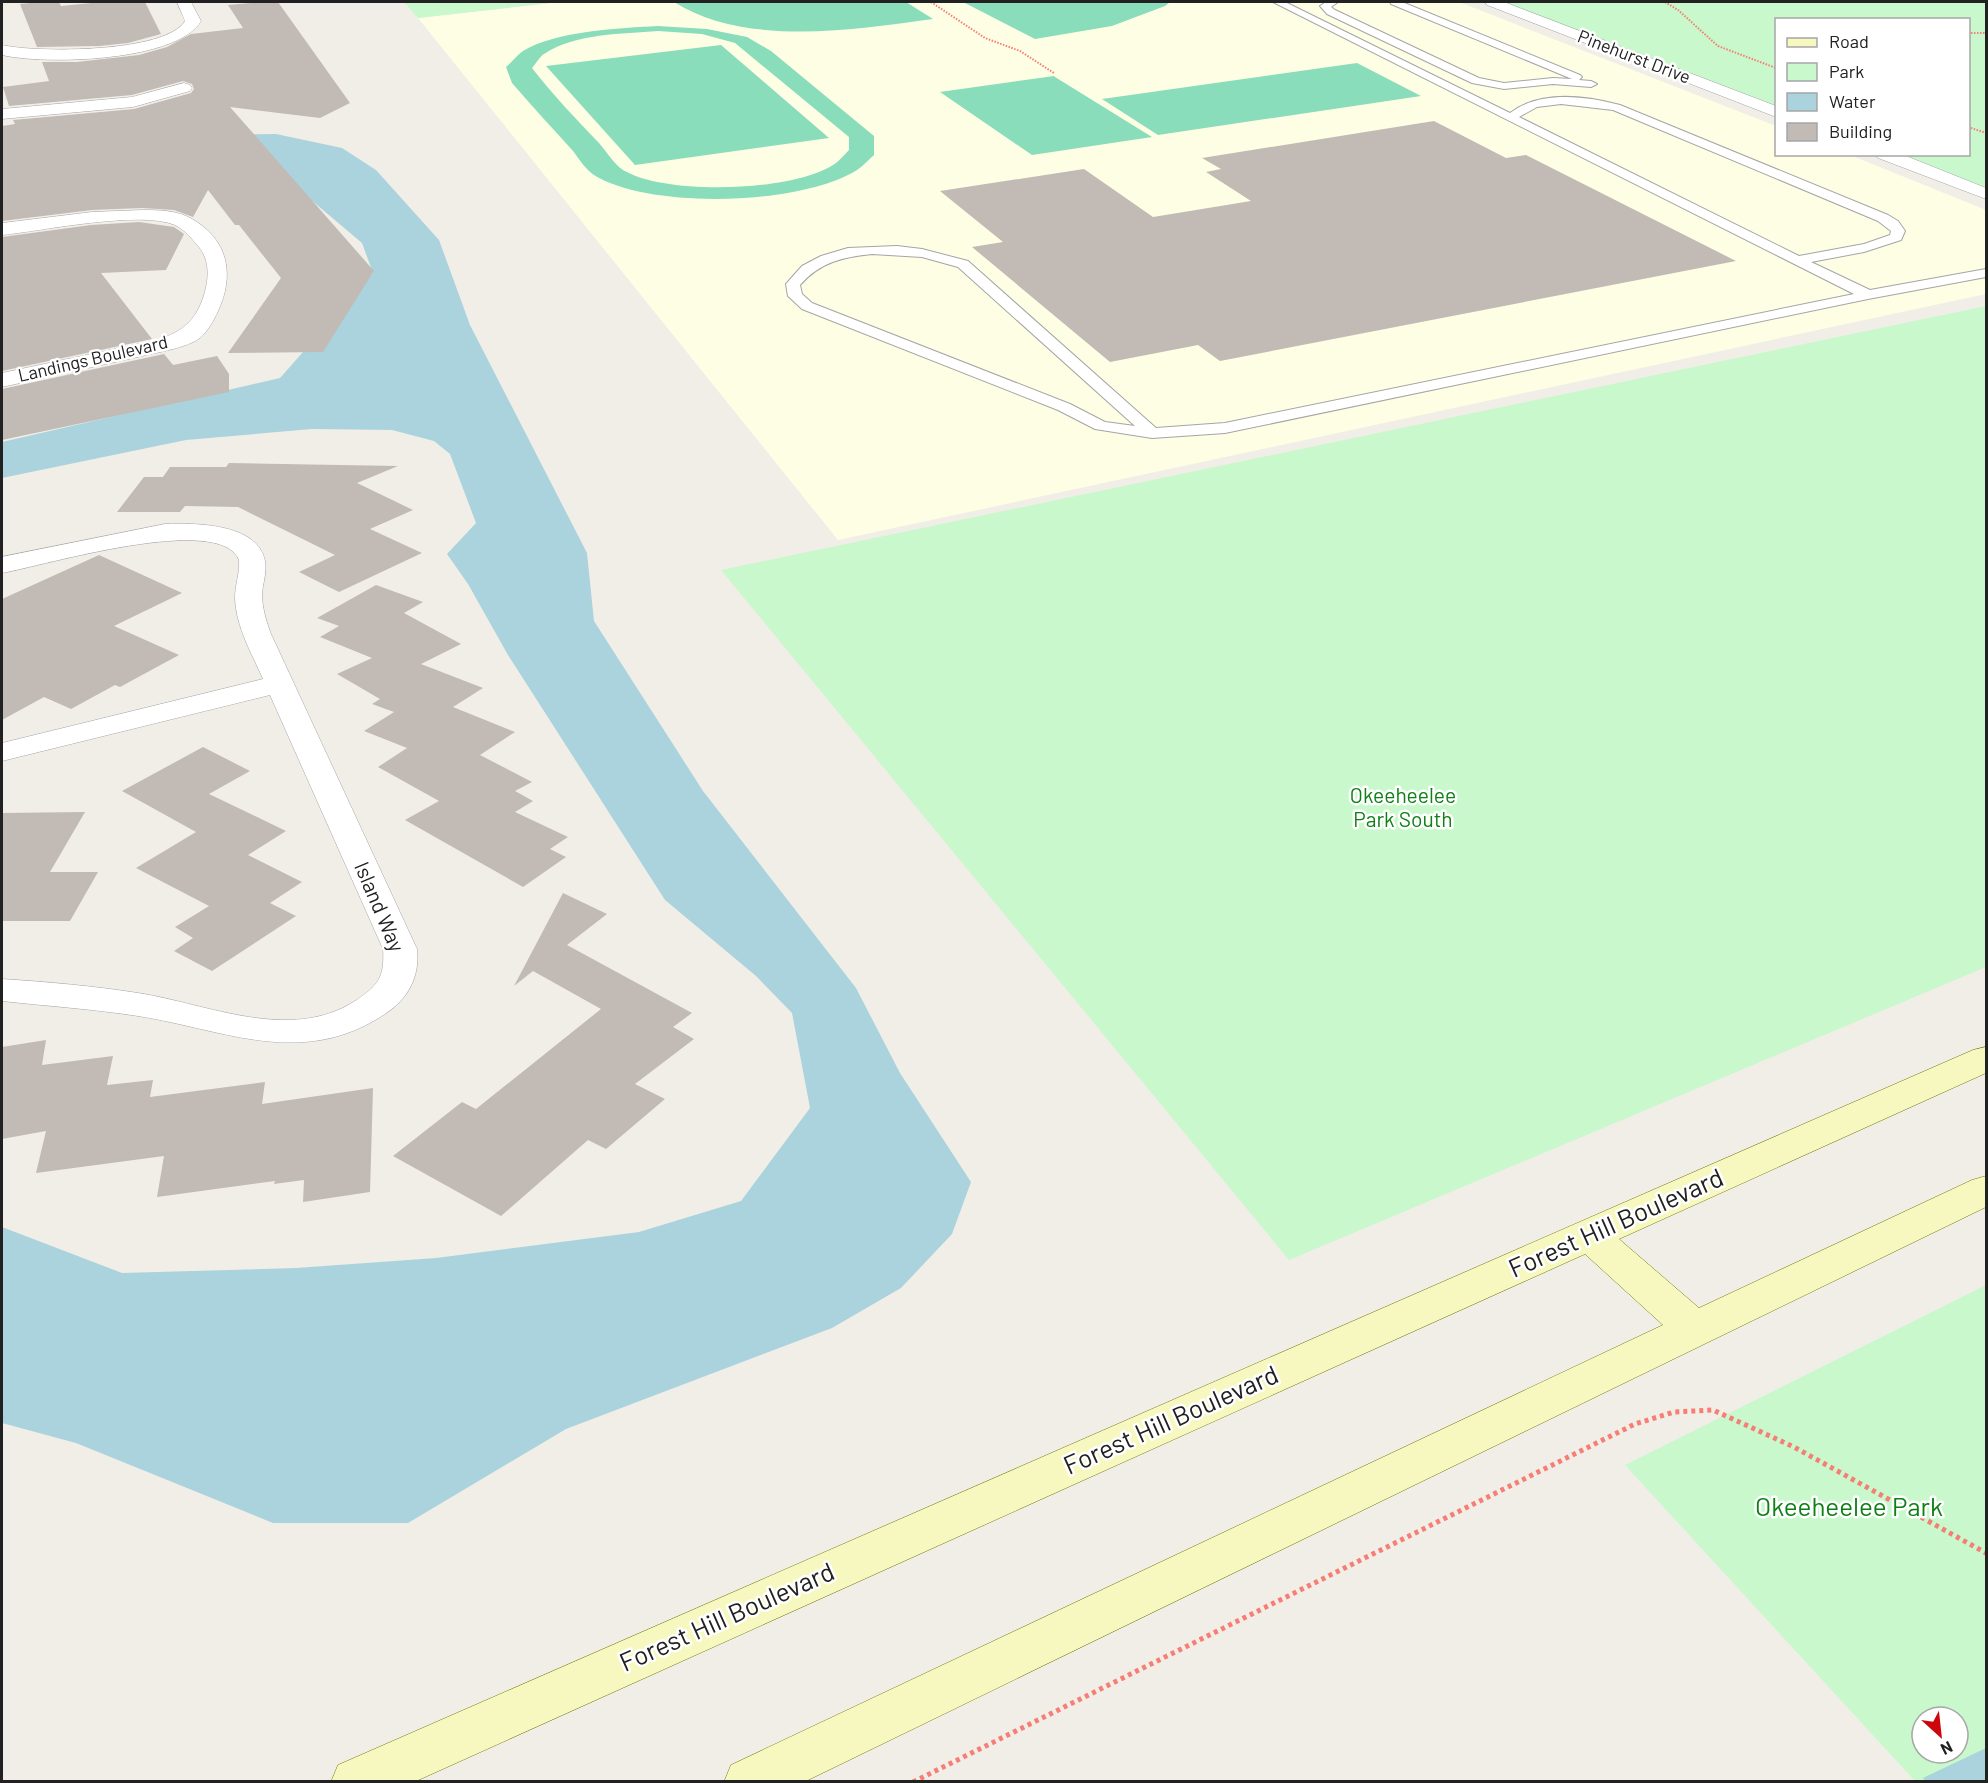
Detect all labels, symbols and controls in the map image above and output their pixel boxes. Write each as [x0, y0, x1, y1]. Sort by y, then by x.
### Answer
legend [1775, 18, 1970, 156]
street label: Pinehurst Drive [1575, 24, 1694, 88]
text: Road [1829, 30, 1869, 52]
text: Park [1829, 60, 1864, 82]
text: Water [1829, 90, 1876, 112]
text: Building [1829, 120, 1892, 142]
street label: Landings Boulevard [16, 330, 170, 386]
park label: Okeeheelee Park South [1350, 782, 1456, 831]
street label: Island Way [350, 858, 411, 956]
street label: Forest Hill Boulevard [1503, 1160, 1727, 1283]
street label: Forest Hill Boulevard [1058, 1357, 1282, 1480]
park label: Okeeheelee Park [1755, 1490, 1943, 1521]
street label: Forest Hill Boulevard [614, 1554, 838, 1677]
north arrow [1910, 1705, 1970, 1765]
text: N [1938, 1738, 1956, 1760]

